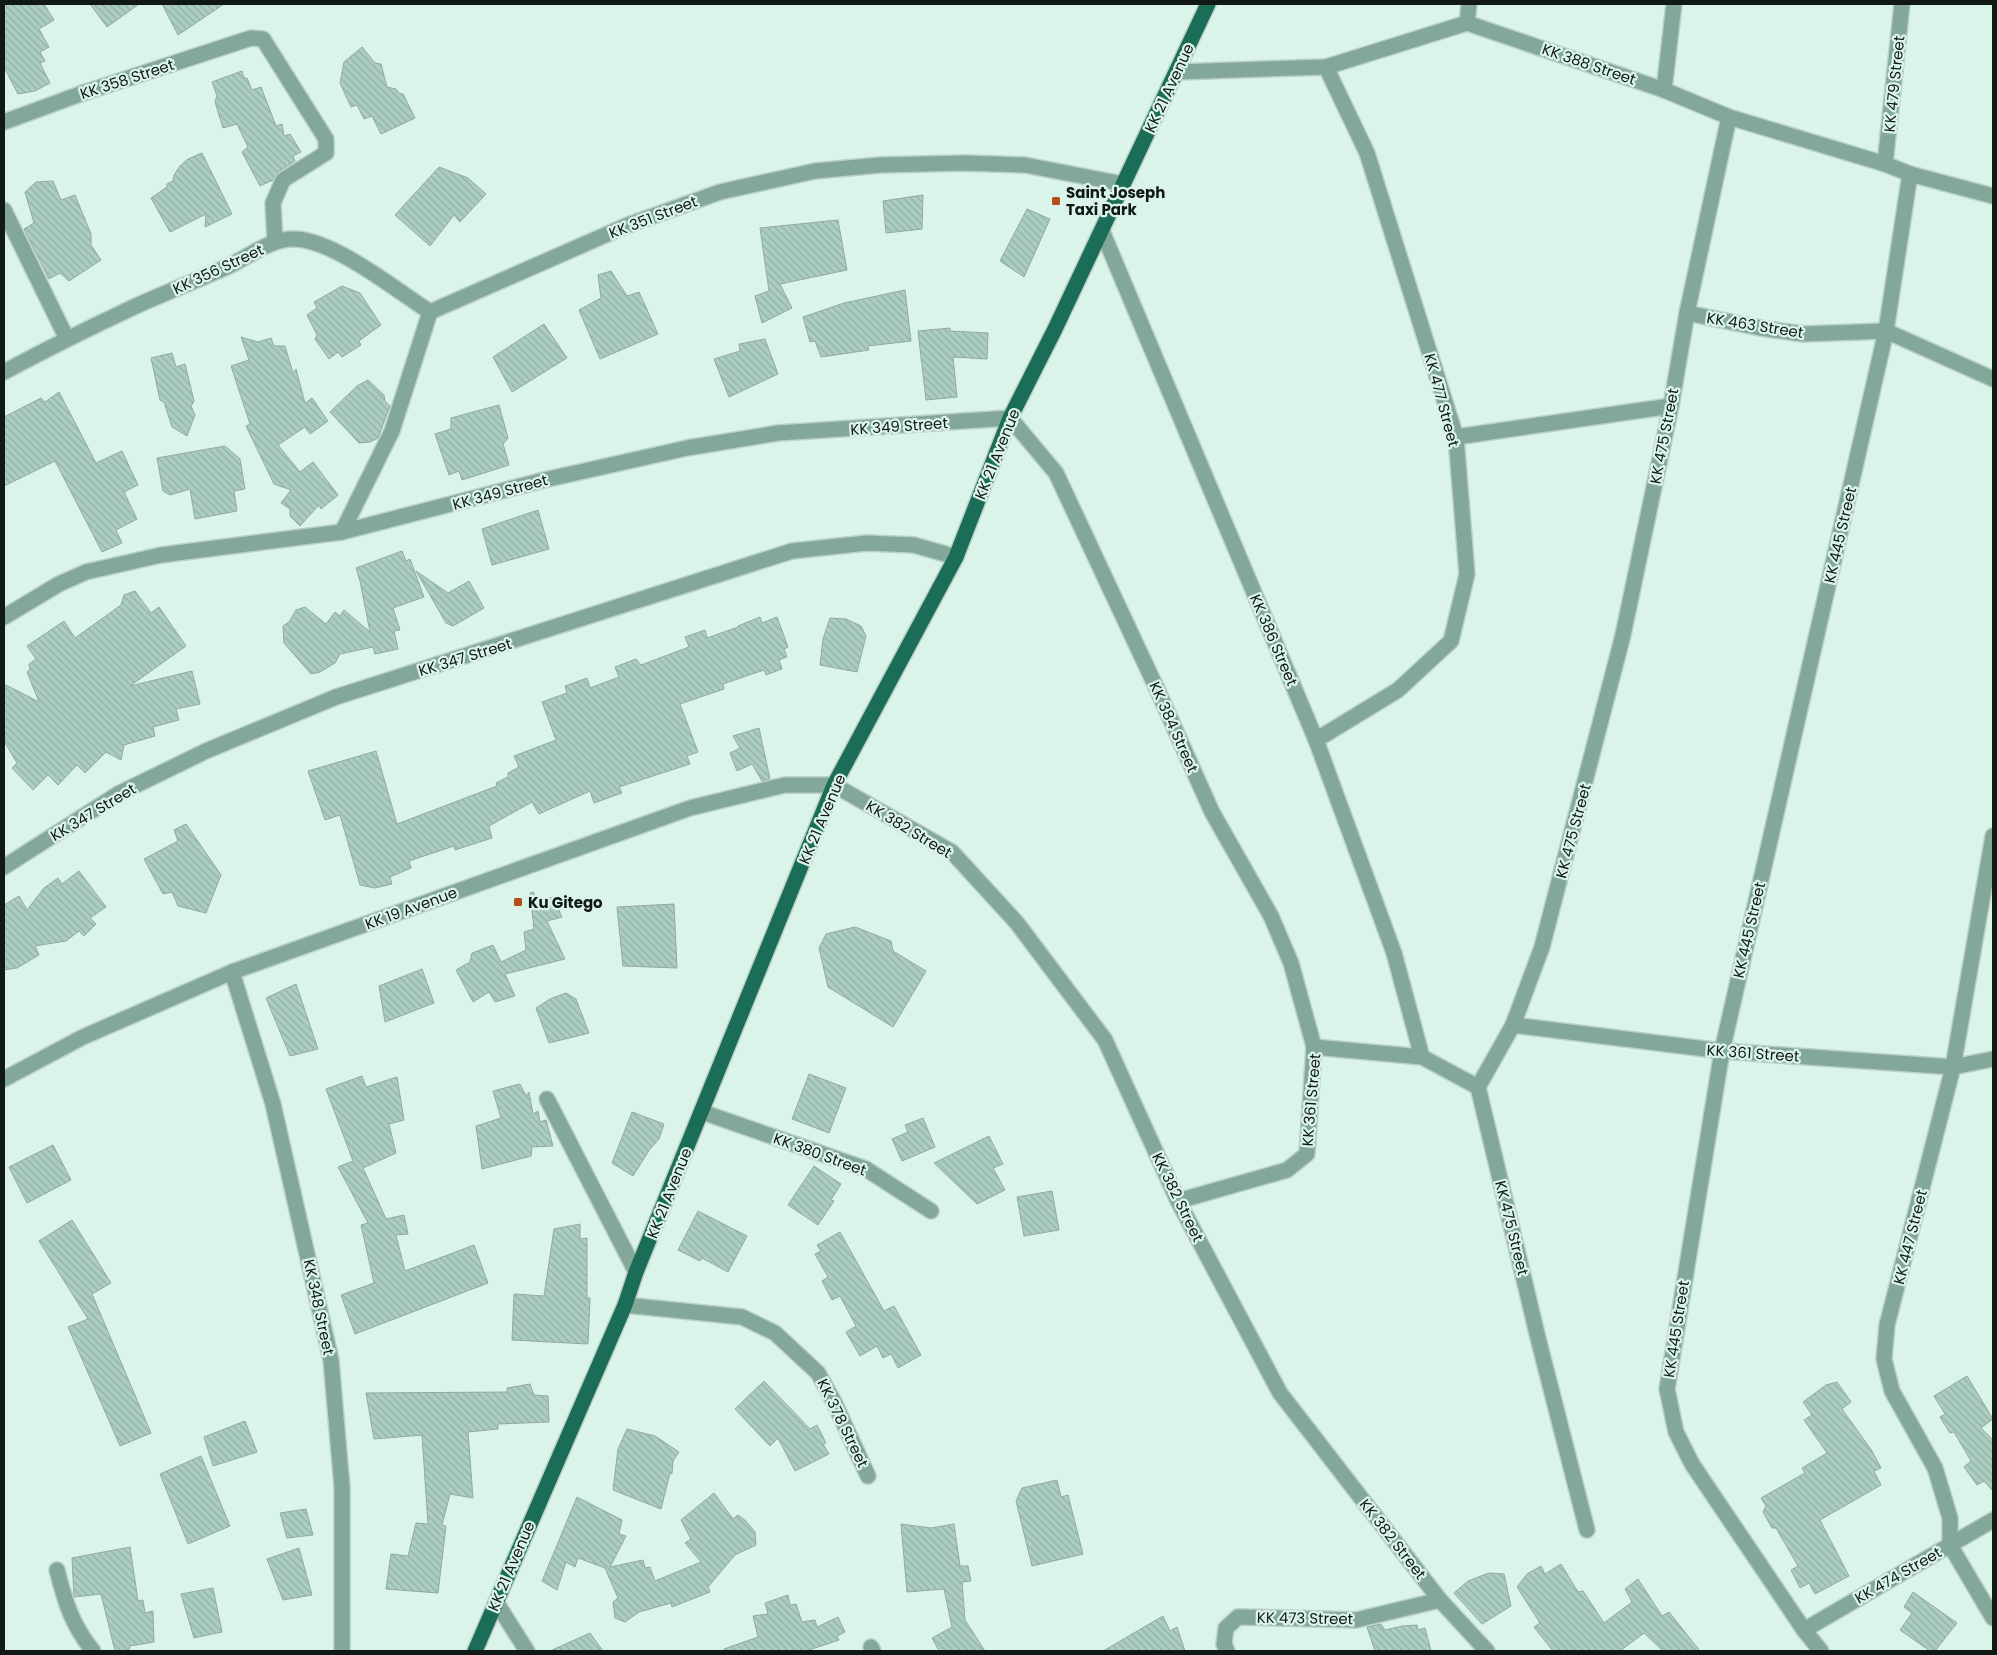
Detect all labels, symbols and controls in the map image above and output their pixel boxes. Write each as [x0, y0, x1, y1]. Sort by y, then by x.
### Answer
street label: KK 479 Street [1878, 35, 1910, 133]
street label: KK 388 Street [1539, 38, 1639, 90]
street label: KK 21 Avenue [1139, 40, 1199, 136]
street label: KK 358 Street [77, 54, 177, 104]
place label: Saint Joseph Taxi Park [1066, 182, 1165, 220]
street label: KK 351 Street [606, 191, 700, 243]
marker: Saint Joseph Taxi Park [1050, 195, 1062, 207]
street label: KK 356 Street [169, 239, 267, 299]
street label: KK 463 Street [1705, 307, 1805, 343]
street label: KK 477 Street [1419, 351, 1465, 449]
street label: KK 475 Street [1644, 386, 1684, 486]
street label: KK 21 Avenue [969, 406, 1025, 502]
street label: KK 349 Street [850, 412, 948, 440]
street label: KK 349 Street [450, 469, 550, 515]
street label: KK 445 Street [1819, 485, 1861, 585]
street label: KK 386 Street [1245, 591, 1303, 689]
street label: KK 347 Street [416, 633, 514, 681]
street label: KK 384 Street [1145, 678, 1203, 776]
street label: KK 21 Avenue [794, 771, 850, 867]
street label: KK 347 Street [46, 778, 140, 846]
street label: KK 475 Street [1550, 781, 1596, 881]
street label: KK 382 Street [862, 795, 956, 863]
street label: KK 445 Street [1728, 880, 1770, 980]
street label: KK 19 Avenue [362, 882, 460, 934]
place label: Ku Gitego [528, 892, 603, 913]
marker: Ku Gitego [512, 896, 524, 908]
street label: KK 361 Street [1706, 1039, 1800, 1067]
street label: KK 361 Street [1296, 1053, 1326, 1147]
street label: KK 380 Street [771, 1127, 869, 1181]
street label: KK 21 Avenue [641, 1145, 697, 1241]
street label: KK 382 Street [1147, 1149, 1209, 1245]
street label: KK 475 Street [1490, 1178, 1534, 1278]
street label: KK 447 Street [1888, 1187, 1932, 1287]
street label: KK 348 Street [299, 1257, 339, 1357]
street label: KK 445 Street [1658, 1279, 1694, 1379]
street label: KK 378 Street [812, 1375, 874, 1471]
street label: KK 382 Street [1355, 1494, 1431, 1584]
street label: KK 21 Avenue [483, 1518, 539, 1614]
street label: KK 474 Street [1851, 1542, 1945, 1608]
street label: KK 473 Street [1257, 1607, 1353, 1629]

